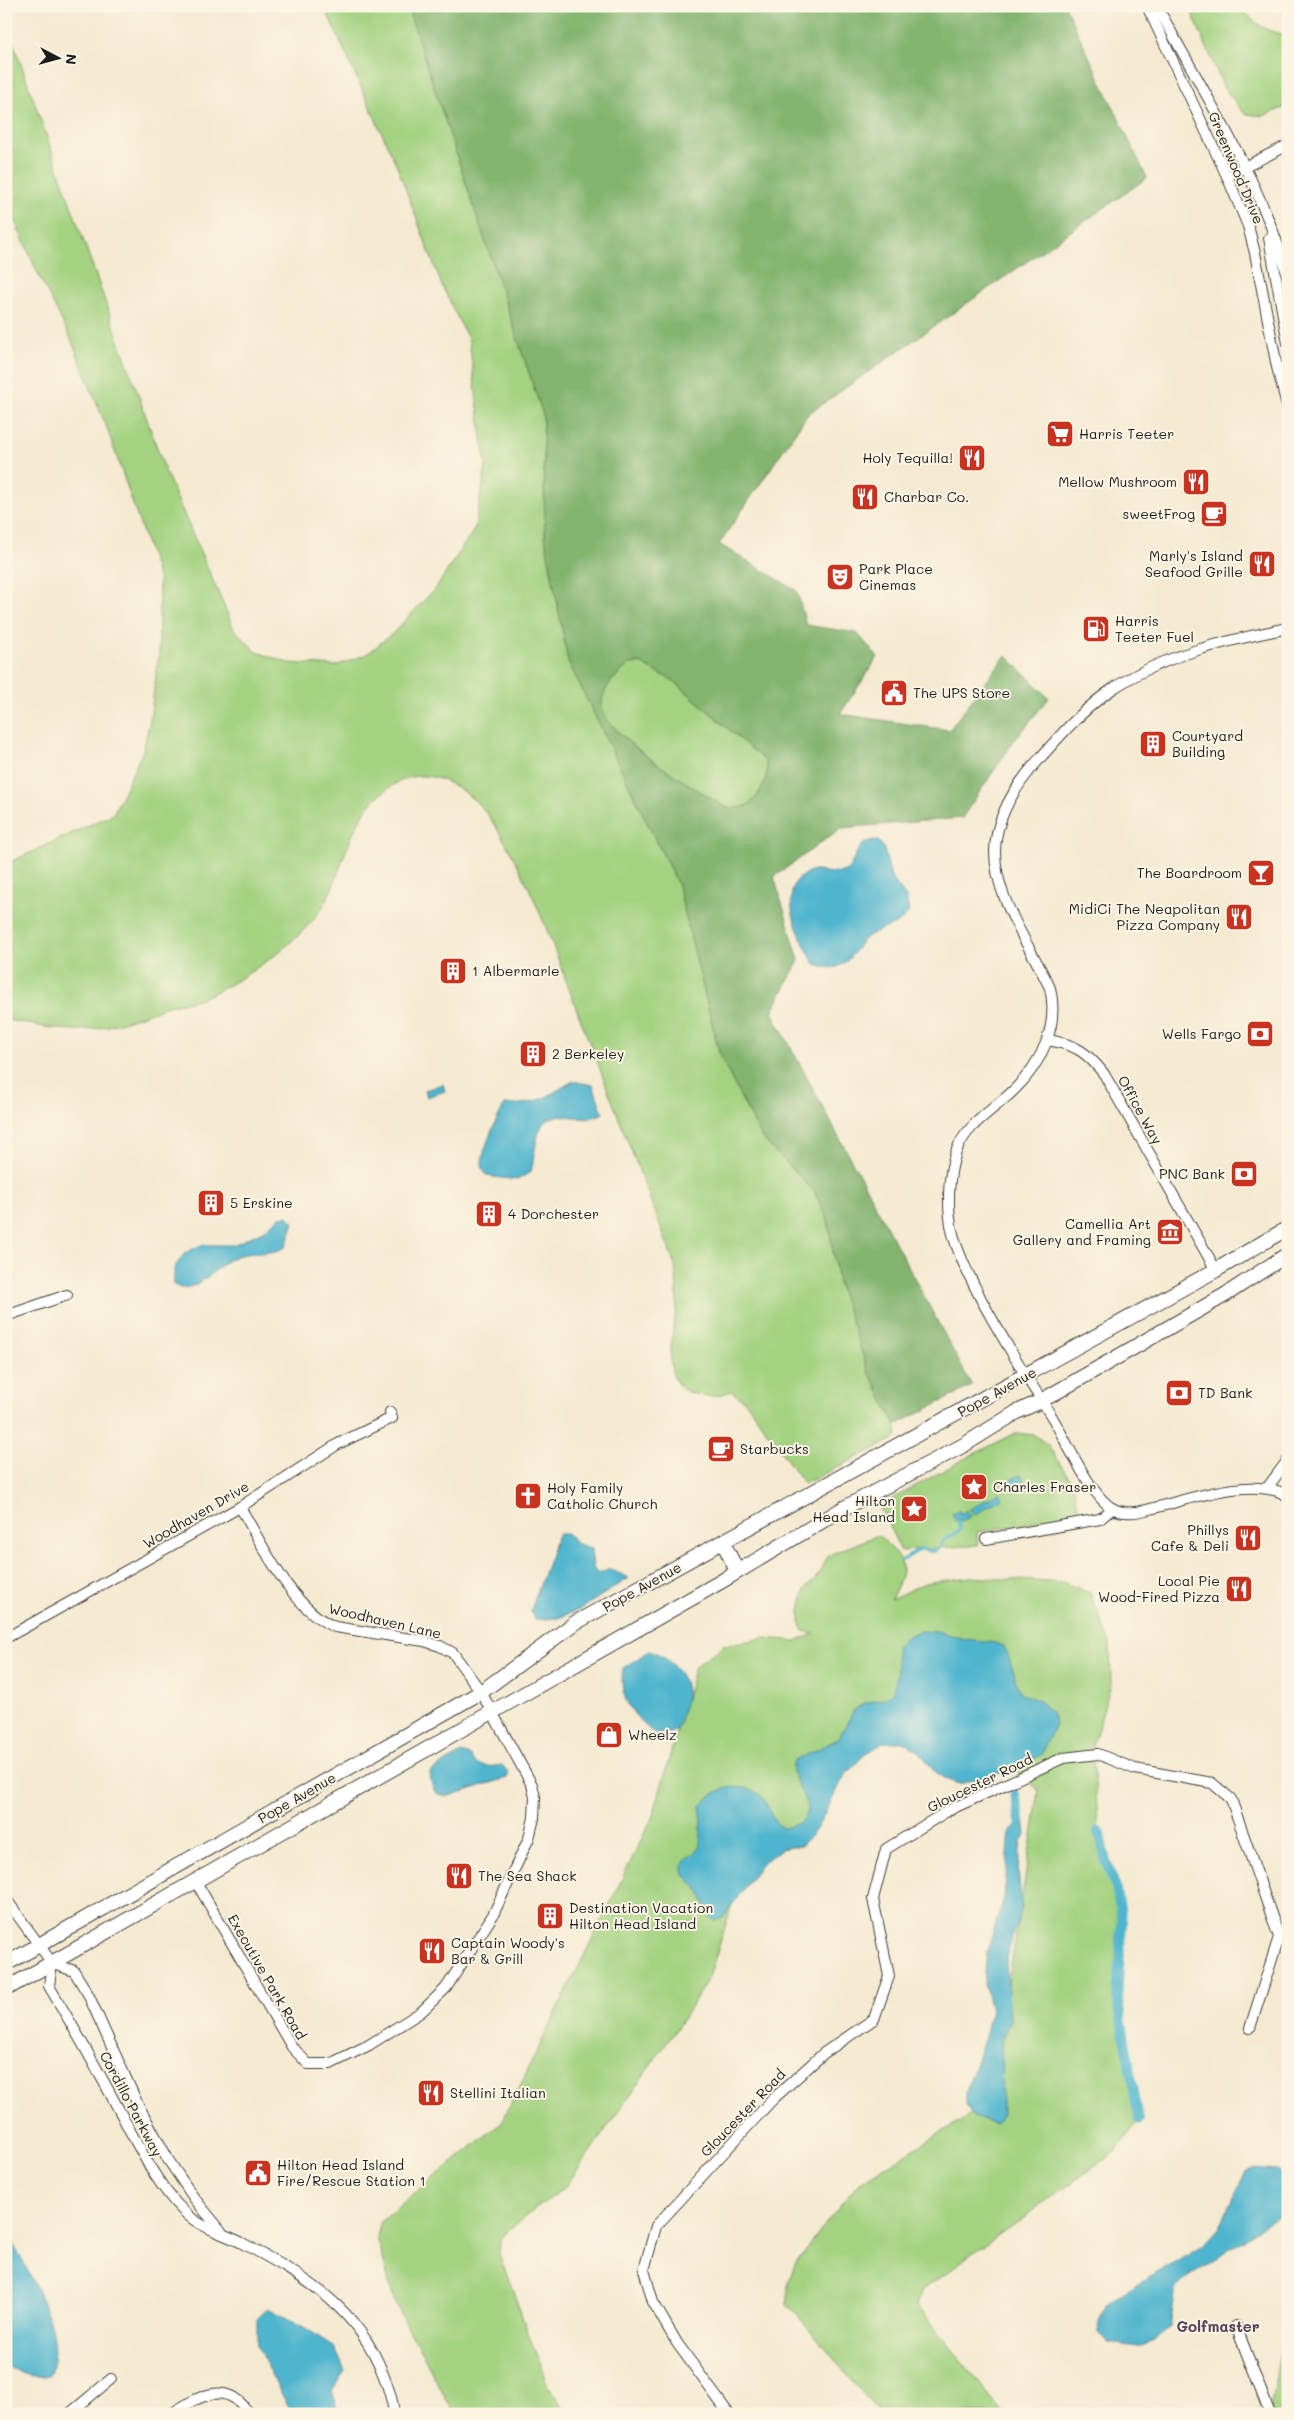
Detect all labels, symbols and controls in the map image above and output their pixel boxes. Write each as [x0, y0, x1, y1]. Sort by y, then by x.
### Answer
north arrow [32, 32, 82, 82]
text: N [61, 53, 81, 66]
street label: Greenwood Drive [1204, 109, 1269, 227]
supermarket icon: Harris Teeter [1045, 419, 1075, 449]
place label: Harris Teeter [1079, 424, 1174, 443]
restaurant icon: Holy Tequilla! [957, 443, 987, 473]
place label: Holy Tequilla! [863, 448, 953, 467]
restaurant icon: Mellow Mushroom [1181, 467, 1211, 497]
place label: Mellow Mushroom [1058, 472, 1177, 491]
restaurant icon: Charbar Co. [850, 482, 880, 512]
place label: Charbar Co. [884, 487, 969, 506]
cafe icon: sweetFrog [1199, 499, 1229, 529]
place label: sweetFrog [1123, 504, 1195, 523]
place label: Marly's Island Seafood Grille [1145, 546, 1243, 581]
restaurant icon: Marly's Island Seafood Grille [1247, 549, 1277, 579]
place label: Park Place Cinemas [859, 559, 933, 594]
theatre icon: Park Place Cinemas [825, 562, 855, 592]
place label: Harris Teeter Fuel [1115, 611, 1194, 646]
fuel station icon: Harris Teeter Fuel [1081, 614, 1111, 644]
public building icon: The UPS Store [879, 678, 909, 708]
place label: The UPS Store [913, 683, 1010, 702]
place label: Courtyard Building [1172, 726, 1243, 761]
building icon: Courtyard Building [1138, 729, 1168, 759]
bar icon: The Boardroom [1246, 858, 1276, 888]
place label: The Boardroom [1137, 863, 1242, 882]
place label: MidiCi The Neapolitan Pizza Company [1069, 899, 1220, 934]
restaurant icon: MidiCi The Neapolitan Pizza Company [1224, 902, 1254, 932]
building icon: 1 Albermarle [438, 956, 468, 986]
place label: 1 Albermarle [472, 961, 560, 980]
bank icon: Wells Fargo [1245, 1019, 1275, 1049]
place label: Wells Fargo [1162, 1024, 1241, 1043]
building icon: 2 Berkeley [518, 1039, 548, 1069]
place label: 2 Berkeley [552, 1044, 624, 1063]
street label: Office Way [1114, 1072, 1167, 1148]
bank icon: PNC Bank [1229, 1159, 1259, 1189]
place label: PNC Bank [1159, 1164, 1225, 1183]
building icon: 5 Erskine [196, 1188, 226, 1218]
place label: 5 Erskine [230, 1193, 293, 1212]
building icon: 4 Dorchester [474, 1199, 504, 1229]
place label: 4 Dorchester [508, 1204, 599, 1223]
place label: Camellia Art Gallery and Framing [1013, 1214, 1151, 1249]
museum icon: Camellia Art Gallery and Framing [1155, 1217, 1185, 1247]
street label: Pope Avenue [954, 1362, 1039, 1421]
bank icon: TD Bank [1164, 1378, 1194, 1408]
place label: TD Bank [1198, 1383, 1253, 1402]
cafe icon: Starbucks [706, 1434, 736, 1464]
place label: Starbucks [740, 1439, 809, 1458]
place icon: Charles Fraser [959, 1472, 989, 1502]
street label: Woodhaven Drive [139, 1476, 252, 1553]
place label: Charles Fraser [993, 1477, 1096, 1496]
place label: Holy Family Catholic Church [547, 1478, 657, 1513]
church icon: Holy Family Catholic Church [513, 1481, 543, 1511]
place label: Hilton Head Island [812, 1491, 895, 1526]
place icon: Hilton Head Island [899, 1494, 929, 1524]
place label: Phillys Cafe & Deli [1151, 1520, 1229, 1555]
restaurant icon: Phillys Cafe & Deli [1233, 1523, 1263, 1553]
street label: Pope Avenue [599, 1557, 684, 1616]
place label: Local Pie Wood-Fired Pizza [1098, 1571, 1220, 1606]
restaurant icon: Local Pie Wood-Fired Pizza [1224, 1574, 1254, 1604]
street label: Woodhaven Lane [327, 1598, 443, 1643]
shop icon: Wheelz [594, 1720, 624, 1750]
place label: Wheelz [628, 1725, 677, 1744]
street label: Gloucester Road [924, 1749, 1036, 1816]
street label: Pope Avenue [254, 1768, 339, 1828]
restaurant icon: The Sea Shack [444, 1861, 474, 1891]
place label: The Sea Shack [478, 1866, 577, 1885]
place label: Destination Vacation Hilton Head Island [569, 1898, 713, 1933]
building icon: Destination Vacation Hilton Head Island [535, 1901, 565, 1931]
street label: Executive Park Road [224, 1911, 311, 2043]
place label: Captain Woody's Bar & Grill [451, 1933, 565, 1968]
restaurant icon: Captain Woody's Bar & Grill [417, 1936, 447, 1966]
street label: Cordillo Parkway [96, 2048, 167, 2160]
street label: Gloucester Road [696, 2065, 789, 2161]
restaurant icon: Stellini Italian [416, 2078, 446, 2108]
place label: Stellini Italian [450, 2083, 546, 2102]
place label: Hilton Head Island Fire/Rescue Station 1 [277, 2155, 426, 2190]
public building icon: Hilton Head Island Fire/Rescue Station 1 [243, 2158, 273, 2188]
district label: Golfmaster [1176, 2316, 1260, 2336]

